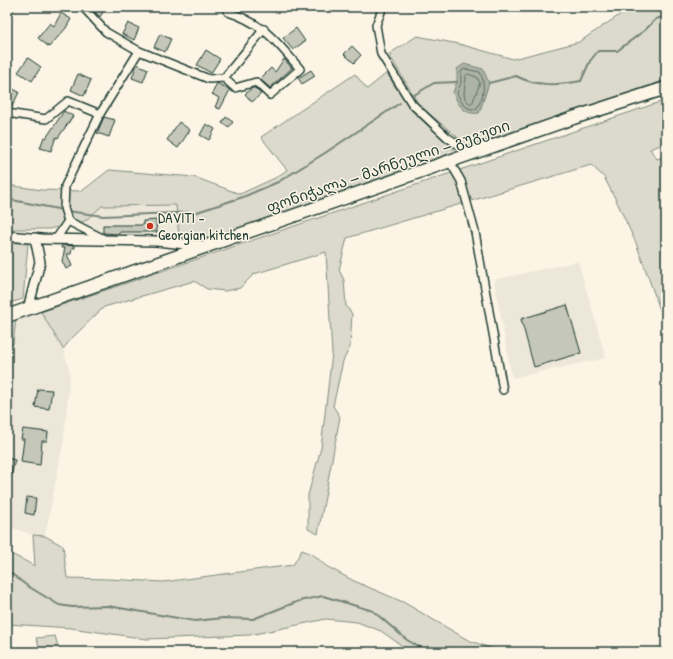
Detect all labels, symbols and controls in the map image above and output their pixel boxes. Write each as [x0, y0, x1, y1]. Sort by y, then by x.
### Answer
street label: ფონიჭალა — მარნეული — გუგუთი [264, 114, 512, 218]
place label: DAVITI - Georgian kitchen [158, 207, 249, 245]
marker: DAVITI - Georgian kitchen [145, 221, 155, 231]

